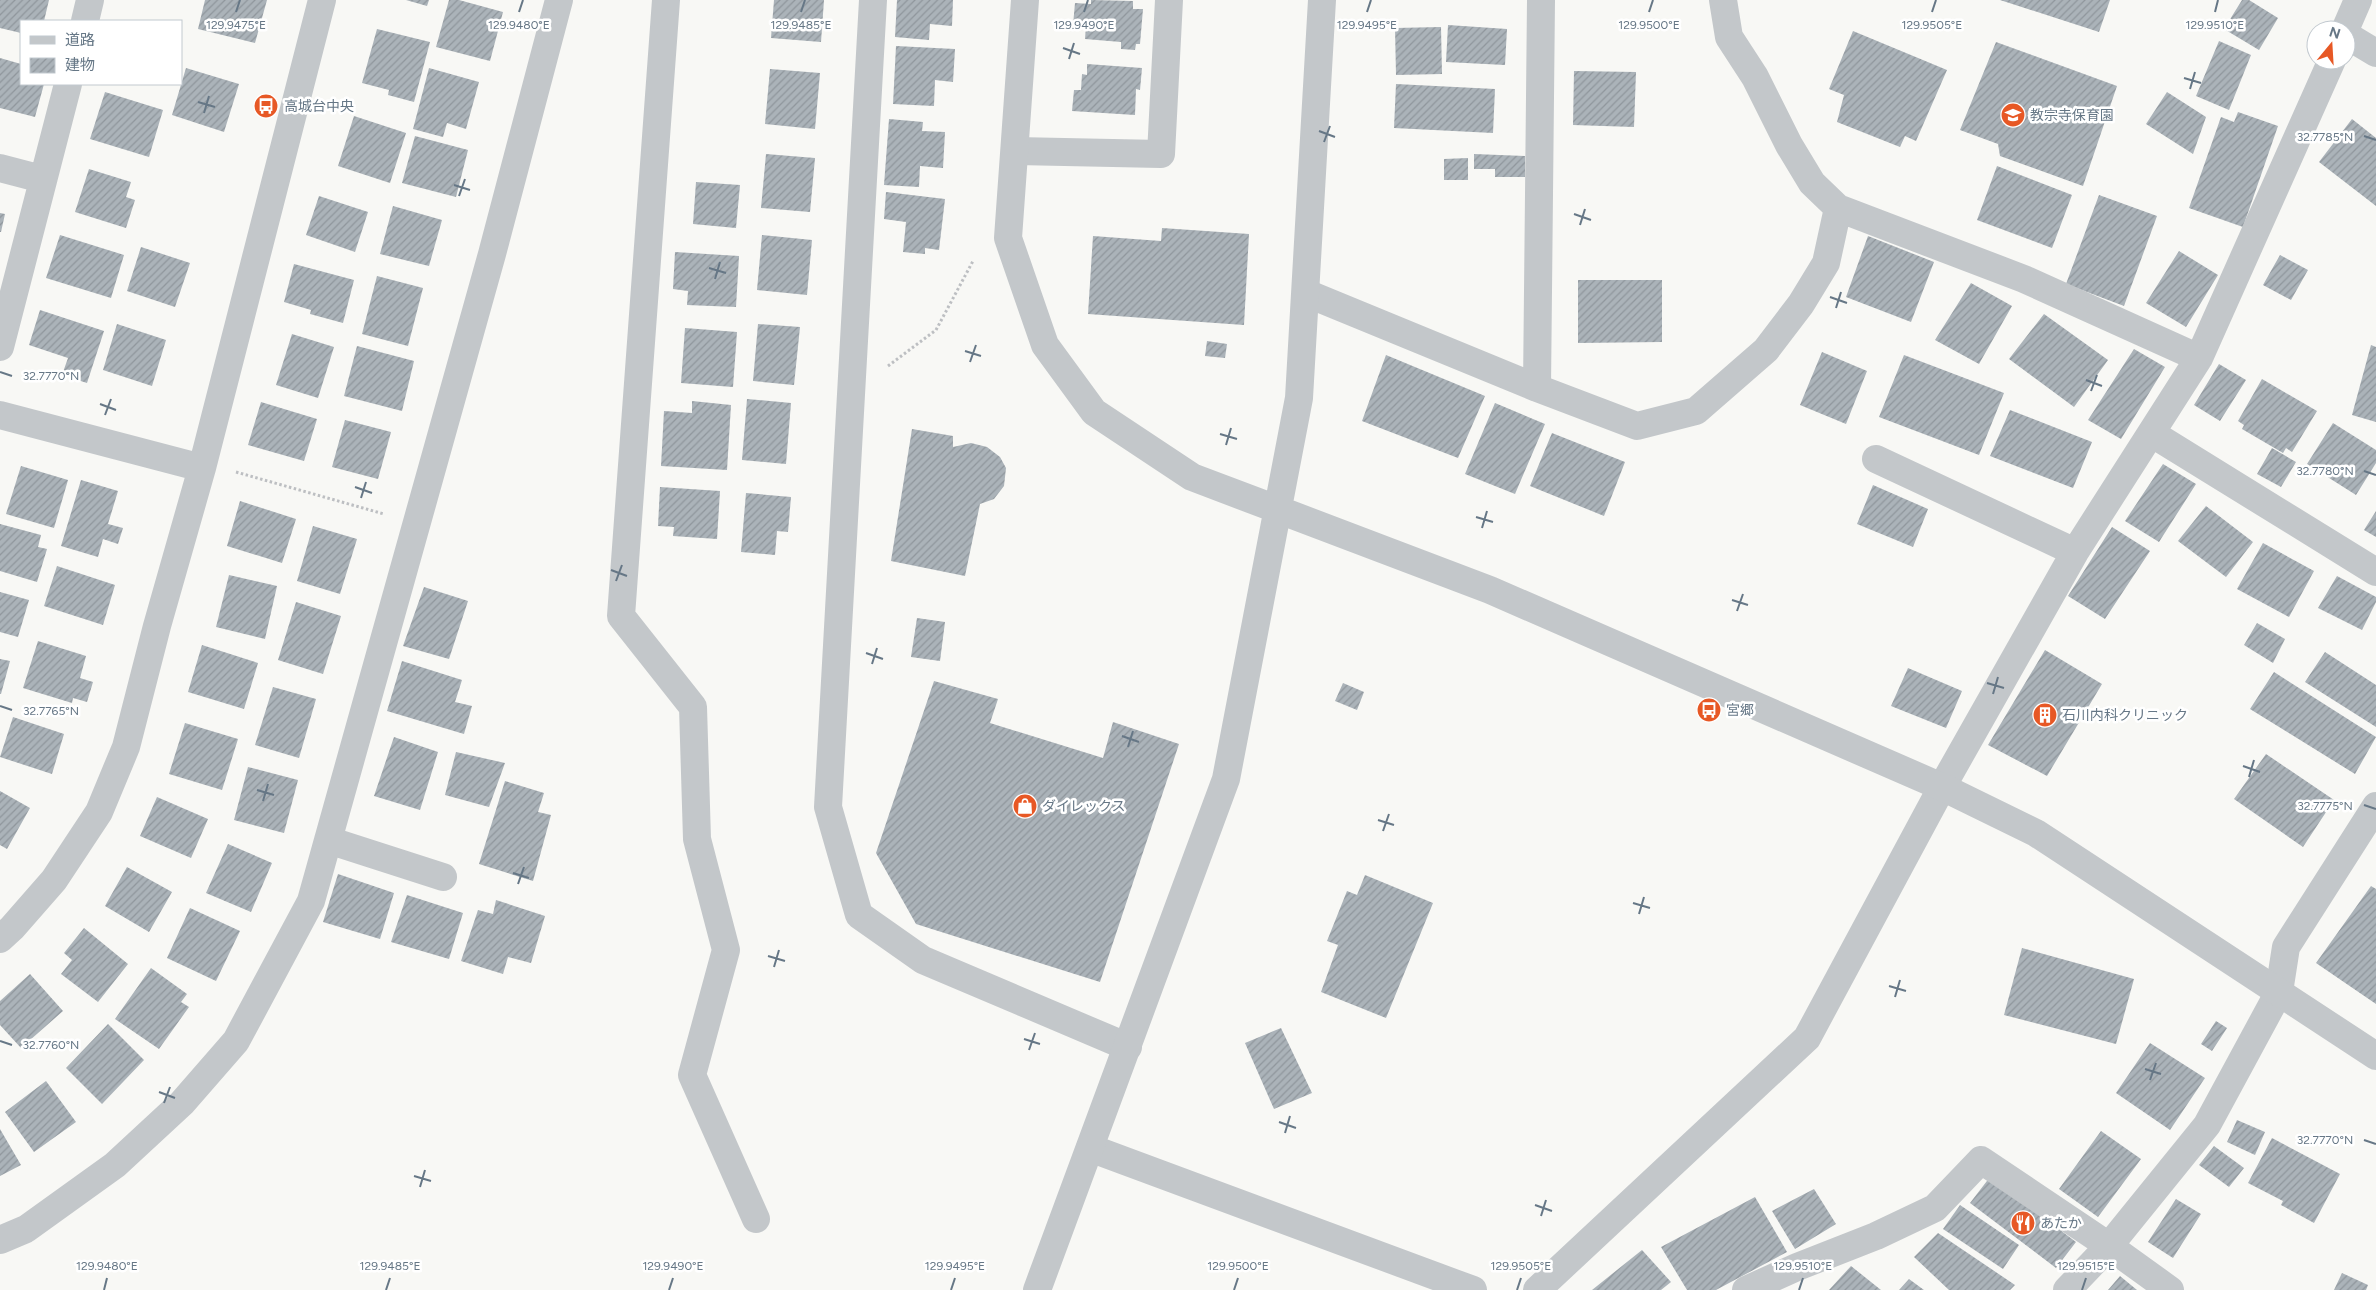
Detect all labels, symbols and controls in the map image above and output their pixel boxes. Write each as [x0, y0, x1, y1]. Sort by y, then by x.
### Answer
text: 129.9475°E [206, 18, 266, 32]
text: 129.9480°E [488, 18, 550, 32]
text: 129.9485°E [771, 18, 832, 32]
text: 129.9490°E [1053, 18, 1115, 32]
text: 129.9495°E [1337, 18, 1397, 32]
text: 129.9500°E [1618, 18, 1680, 32]
text: 129.9505°E [1902, 18, 1962, 32]
text: 129.9510°E [2186, 18, 2244, 32]
legend [20, 20, 182, 85]
north arrow [2306, 20, 2356, 70]
text: N [2327, 23, 2343, 43]
text: 道路 [65, 31, 95, 49]
text: 建物 [65, 56, 95, 74]
bus stop icon: 高城台中央 [253, 93, 279, 119]
place label: 高城台中央 [284, 98, 354, 115]
school or university icon: 教宗寺保育園 [2000, 102, 2026, 128]
place label: 教宗寺保育園 [2030, 107, 2114, 124]
text: 32.7785°N [2297, 130, 2353, 144]
text: 32.7770°N [23, 369, 79, 383]
text: 32.7780°N [2296, 464, 2354, 478]
bus stop icon: 宮郷 [1696, 697, 1722, 723]
place label: 宮郷 [1726, 702, 1754, 719]
building icon: 石川内科クリニック [2032, 702, 2058, 728]
text: 32.7765°N [23, 704, 79, 718]
place label: 石川内科クリニック [2062, 707, 2188, 724]
shop icon: ダイレックス [1012, 793, 1038, 819]
place label: ダイレックス [1042, 798, 1126, 815]
text: 32.7775°N [2297, 799, 2353, 813]
text: 32.7760°N [23, 1038, 79, 1052]
text: 32.7770°N [2297, 1133, 2353, 1147]
restaurant icon: あたか [2010, 1210, 2036, 1236]
place label: あたか [2040, 1215, 2082, 1232]
text: 129.9480°E [76, 1259, 138, 1273]
text: 129.9485°E [360, 1259, 421, 1273]
text: 129.9490°E [642, 1259, 704, 1273]
text: 129.9495°E [925, 1259, 985, 1273]
text: 129.9500°E [1207, 1259, 1269, 1273]
text: 129.9505°E [1491, 1259, 1551, 1273]
text: 129.9510°E [1774, 1259, 1832, 1273]
text: 129.9515°E [2057, 1259, 2115, 1273]

